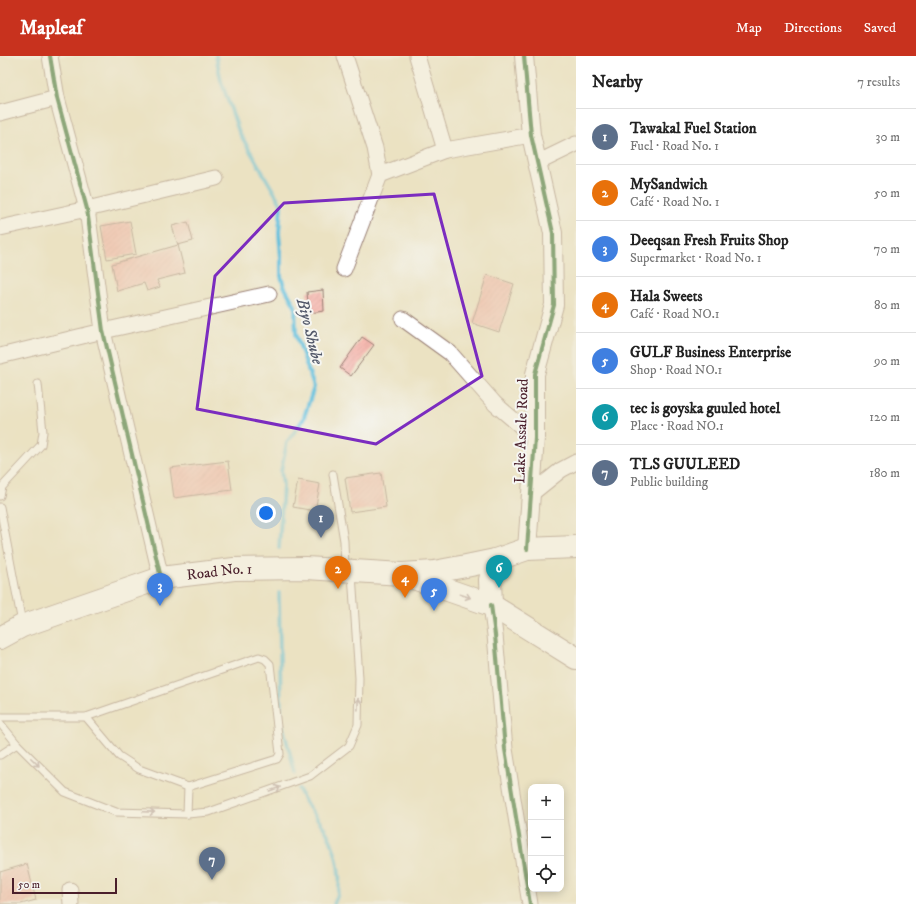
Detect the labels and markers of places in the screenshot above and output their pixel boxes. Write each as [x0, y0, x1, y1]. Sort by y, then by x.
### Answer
pin: 1 [308, 505, 334, 538]
pin: 6 [486, 555, 512, 588]
pin: 2 [325, 556, 351, 589]
pin: 4 [392, 565, 418, 598]
pin: 3 [147, 573, 173, 606]
pin: 5 [421, 578, 447, 611]
pin: 7 [199, 847, 225, 880]

